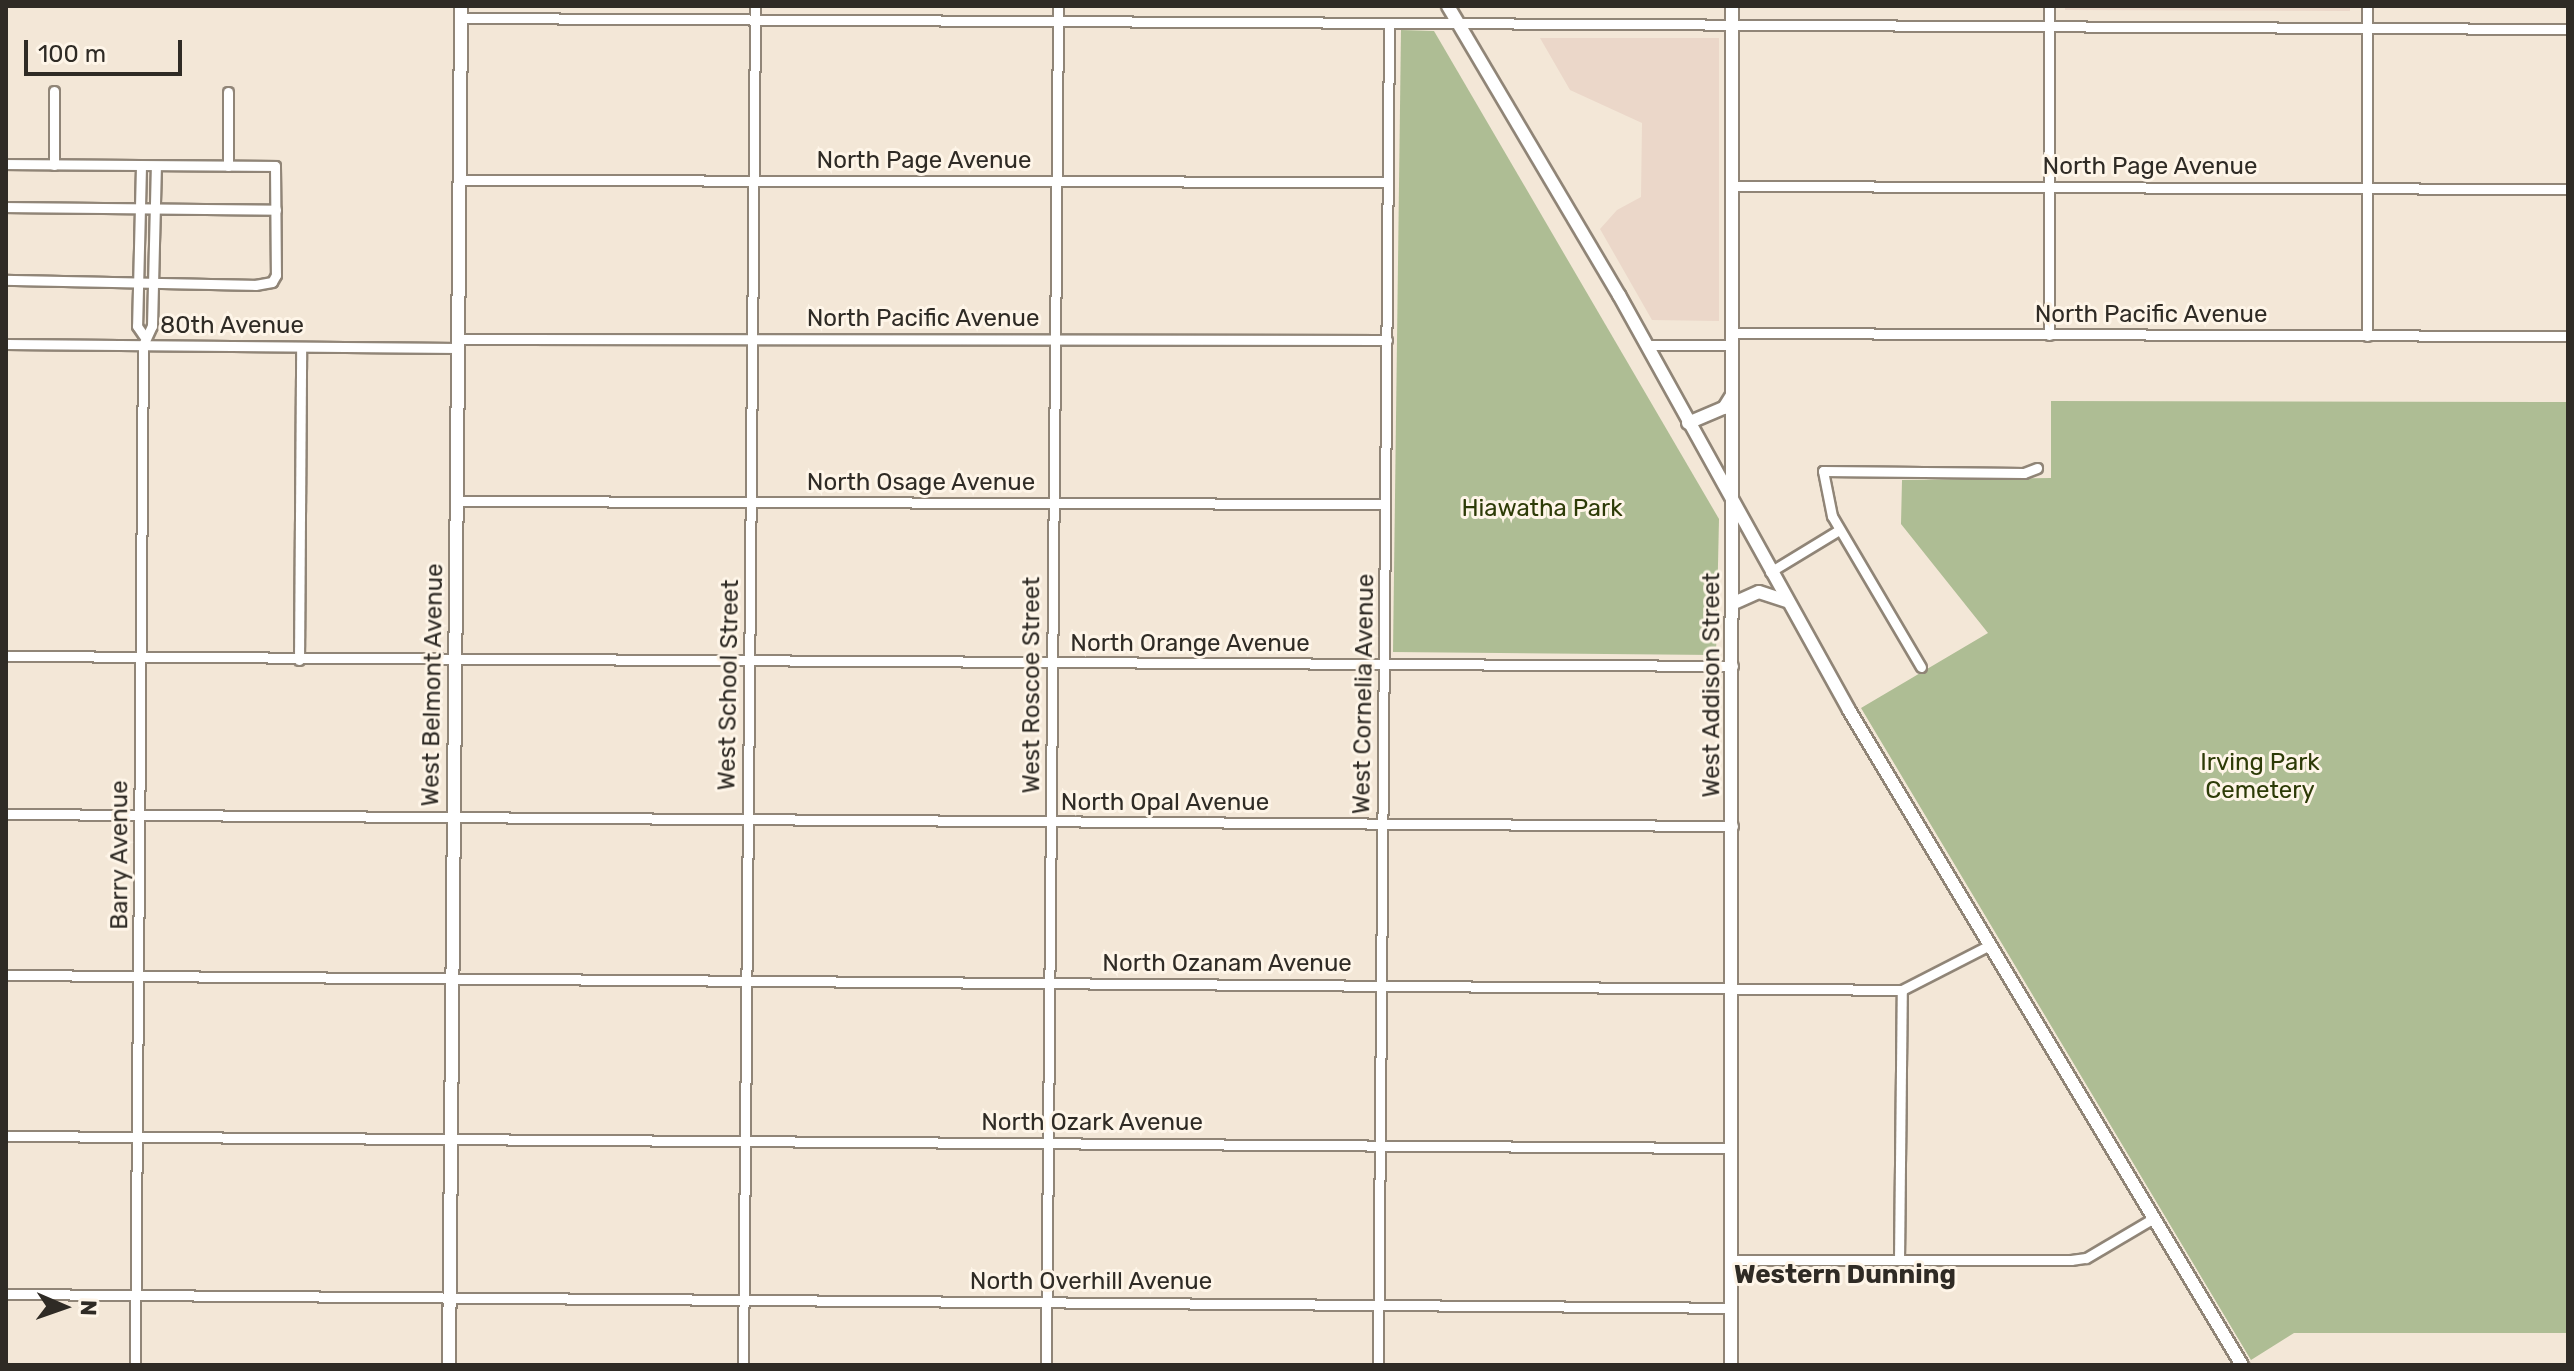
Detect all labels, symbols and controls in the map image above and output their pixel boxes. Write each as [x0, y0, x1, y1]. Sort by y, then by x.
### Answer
scale bar [28, 24, 186, 74]
text: 100 m [38, 40, 106, 68]
street label: North Page Avenue [816, 147, 1032, 175]
street label: North Page Avenue [2042, 153, 2258, 181]
street label: North Pacific Avenue [2034, 301, 2268, 329]
street label: North Pacific Avenue [806, 305, 1040, 333]
street label: 80th Avenue [160, 312, 304, 340]
street label: North Osage Avenue [807, 469, 1035, 497]
park label: Hiawatha Park [1461, 495, 1623, 523]
street label: West Belmont Avenue [416, 563, 450, 807]
street label: West Addison Street [1698, 572, 1726, 798]
street label: West Cornelia Avenue [1347, 573, 1381, 815]
street label: West Roscoe Street [1018, 577, 1046, 793]
street label: West School Street [713, 579, 745, 791]
street label: North Orange Avenue [1070, 630, 1310, 658]
park label: Irving Park Cemetery [2200, 749, 2320, 805]
street label: Barry Avenue [106, 780, 134, 930]
street label: North Opal Avenue [1060, 789, 1270, 817]
street label: North Ozanam Avenue [1102, 950, 1352, 978]
street label: North Ozark Avenue [981, 1109, 1203, 1137]
district label: Western Dunning [1734, 1259, 1956, 1291]
north arrow [24, 1267, 104, 1347]
street label: North Overhill Avenue [969, 1268, 1213, 1296]
text: N [75, 1299, 102, 1316]

